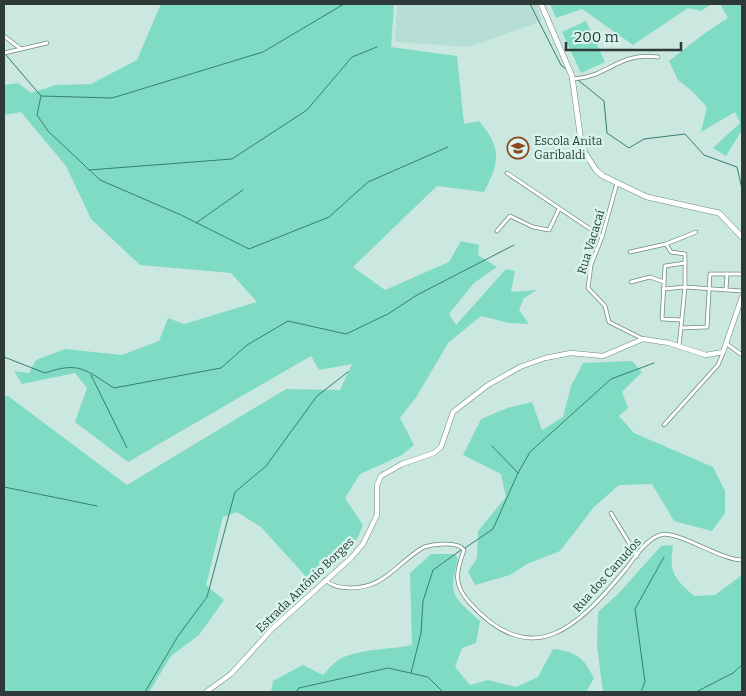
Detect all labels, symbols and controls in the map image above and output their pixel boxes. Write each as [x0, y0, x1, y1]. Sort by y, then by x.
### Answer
scale bar [566, 20, 681, 52]
text: 200 m [574, 28, 619, 46]
place label: Escola Anita Garibaldi [534, 134, 603, 162]
school or university icon: Escola Anita Garibaldi [506, 136, 530, 160]
street label: Rua Vacacaí [575, 208, 608, 276]
street label: Estrada Antônio Borges [253, 534, 357, 635]
street label: Rua dos Canudos [570, 535, 644, 615]

